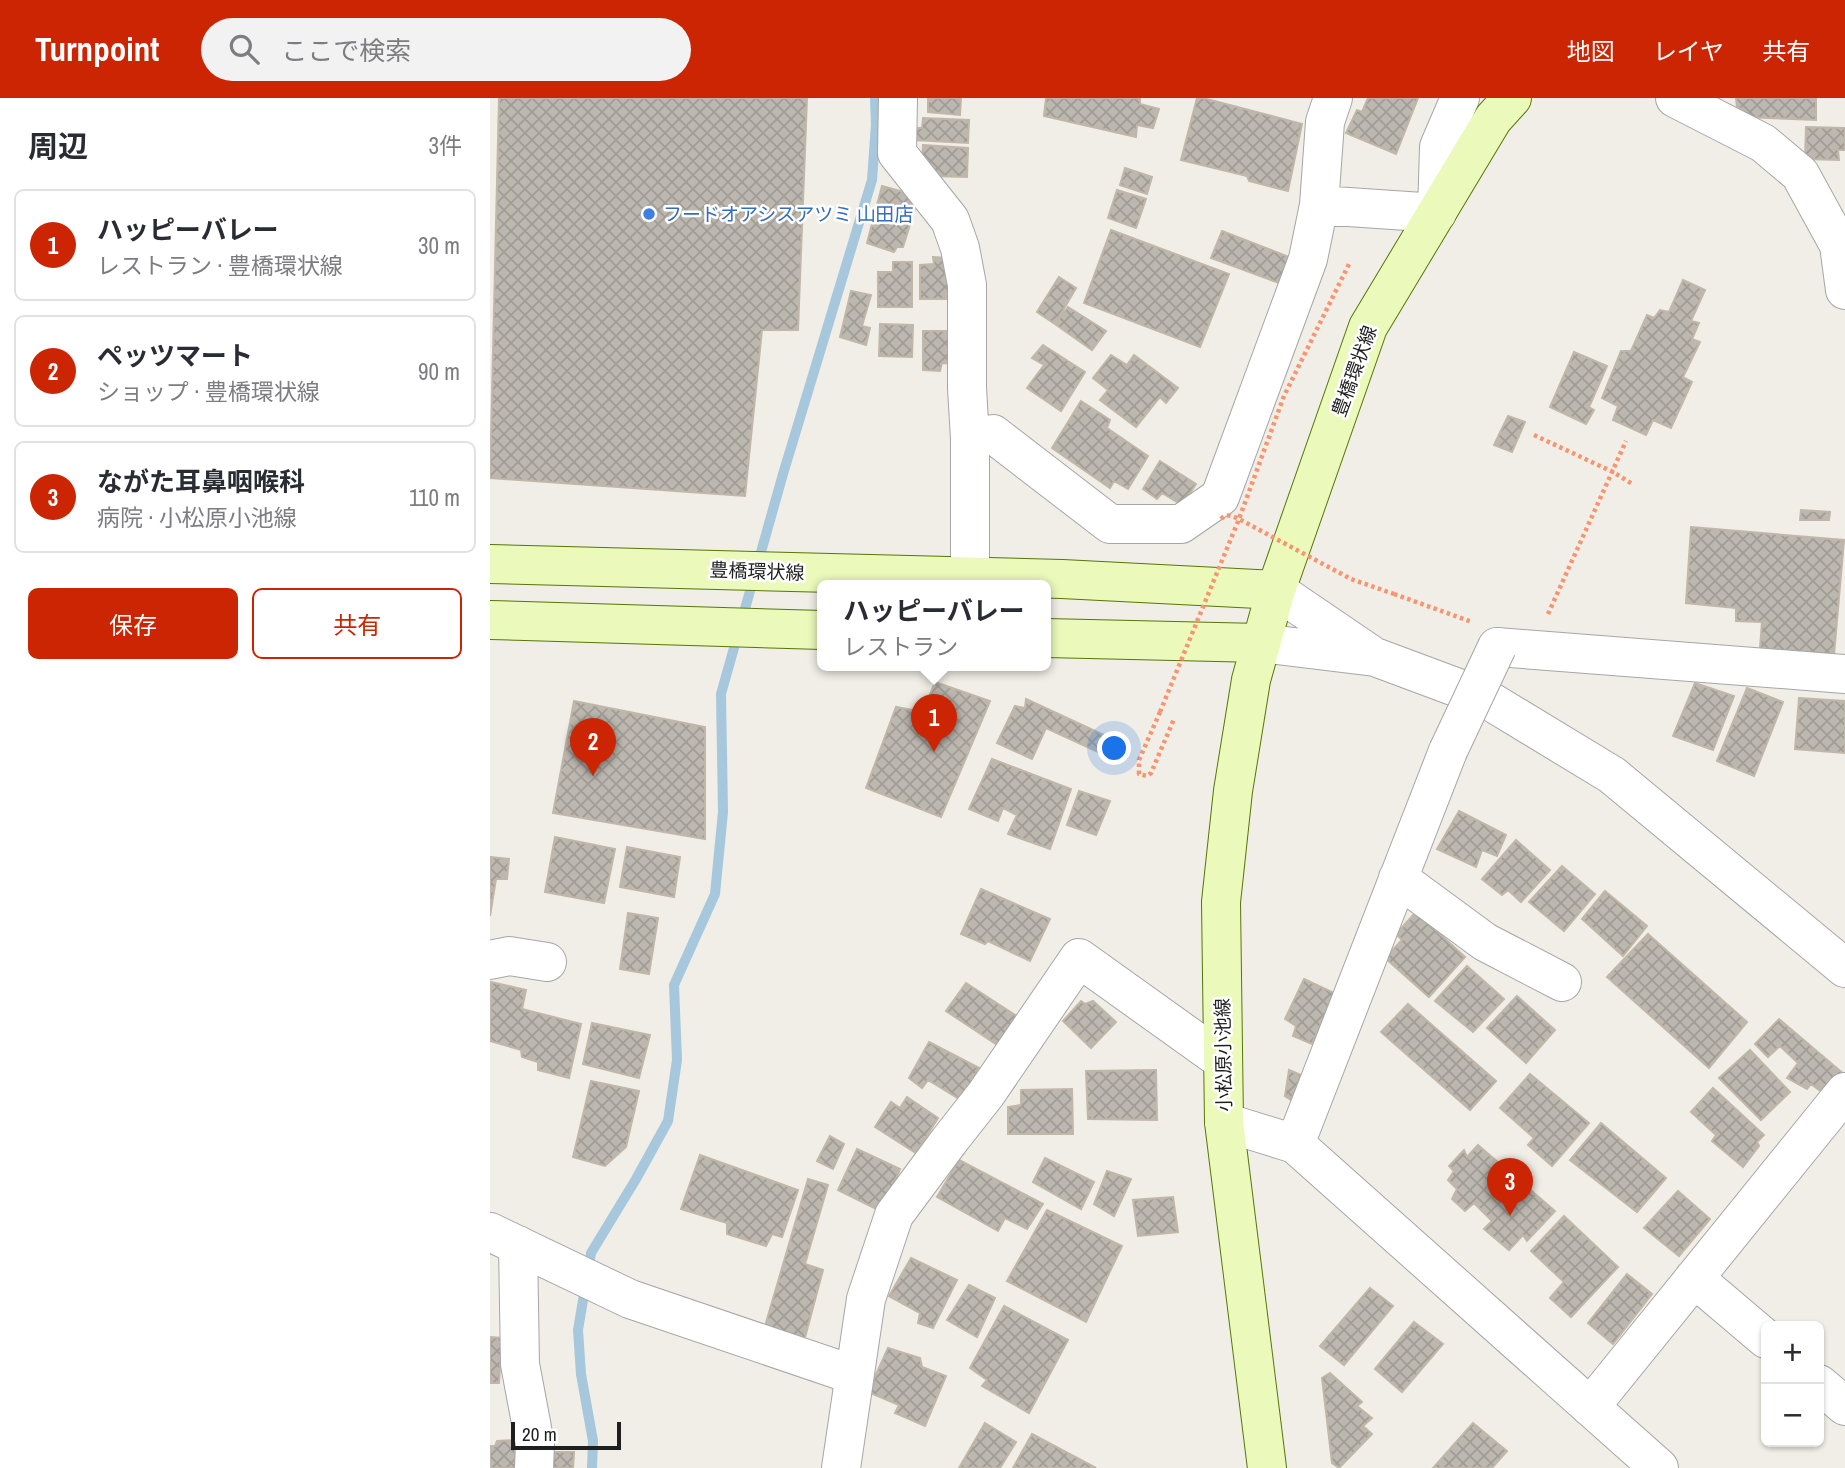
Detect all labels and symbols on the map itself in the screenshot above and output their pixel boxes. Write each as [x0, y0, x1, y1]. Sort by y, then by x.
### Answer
place label: フードオアシスアツミ 山田店 [663, 201, 914, 227]
marker: フードオアシスアツミ 山田店 [641, 206, 657, 222]
street label: 豊橋環状線 [1326, 322, 1382, 420]
street label: 豊橋環状線 [709, 556, 805, 586]
pin: 1 [911, 694, 957, 752]
pin: 2 [570, 718, 616, 776]
your location [1097, 731, 1131, 765]
street label: 小松原小池線 [1209, 998, 1237, 1112]
pin: 3 [1487, 1158, 1533, 1216]
scale bar [511, 1419, 621, 1451]

